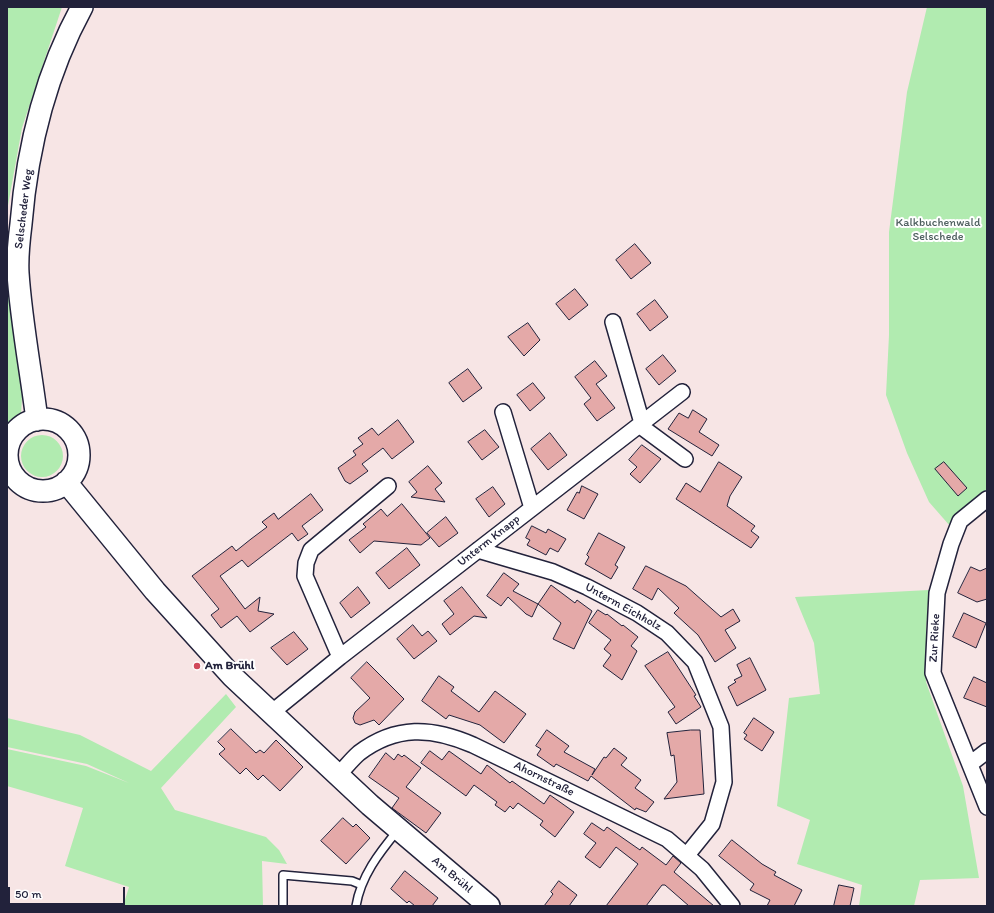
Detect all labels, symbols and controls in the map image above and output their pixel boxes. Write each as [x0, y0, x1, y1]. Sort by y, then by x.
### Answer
street label: Selscheder Weg [12, 168, 36, 250]
park label: Kalkbuchenwald Selschede [896, 216, 980, 244]
street label: Unterm Knapp [455, 512, 523, 570]
street label: Unterm Eichholz [582, 580, 664, 634]
street label: Zur Rieke [927, 613, 943, 663]
place label: Am Brühl [205, 659, 254, 673]
marker: Am Brühl [192, 661, 202, 671]
street label: Ahornstraße [512, 758, 576, 800]
street label: Am Brühl [429, 854, 475, 896]
scale bar [10, 879, 127, 905]
text: 50 m [15, 887, 41, 901]

